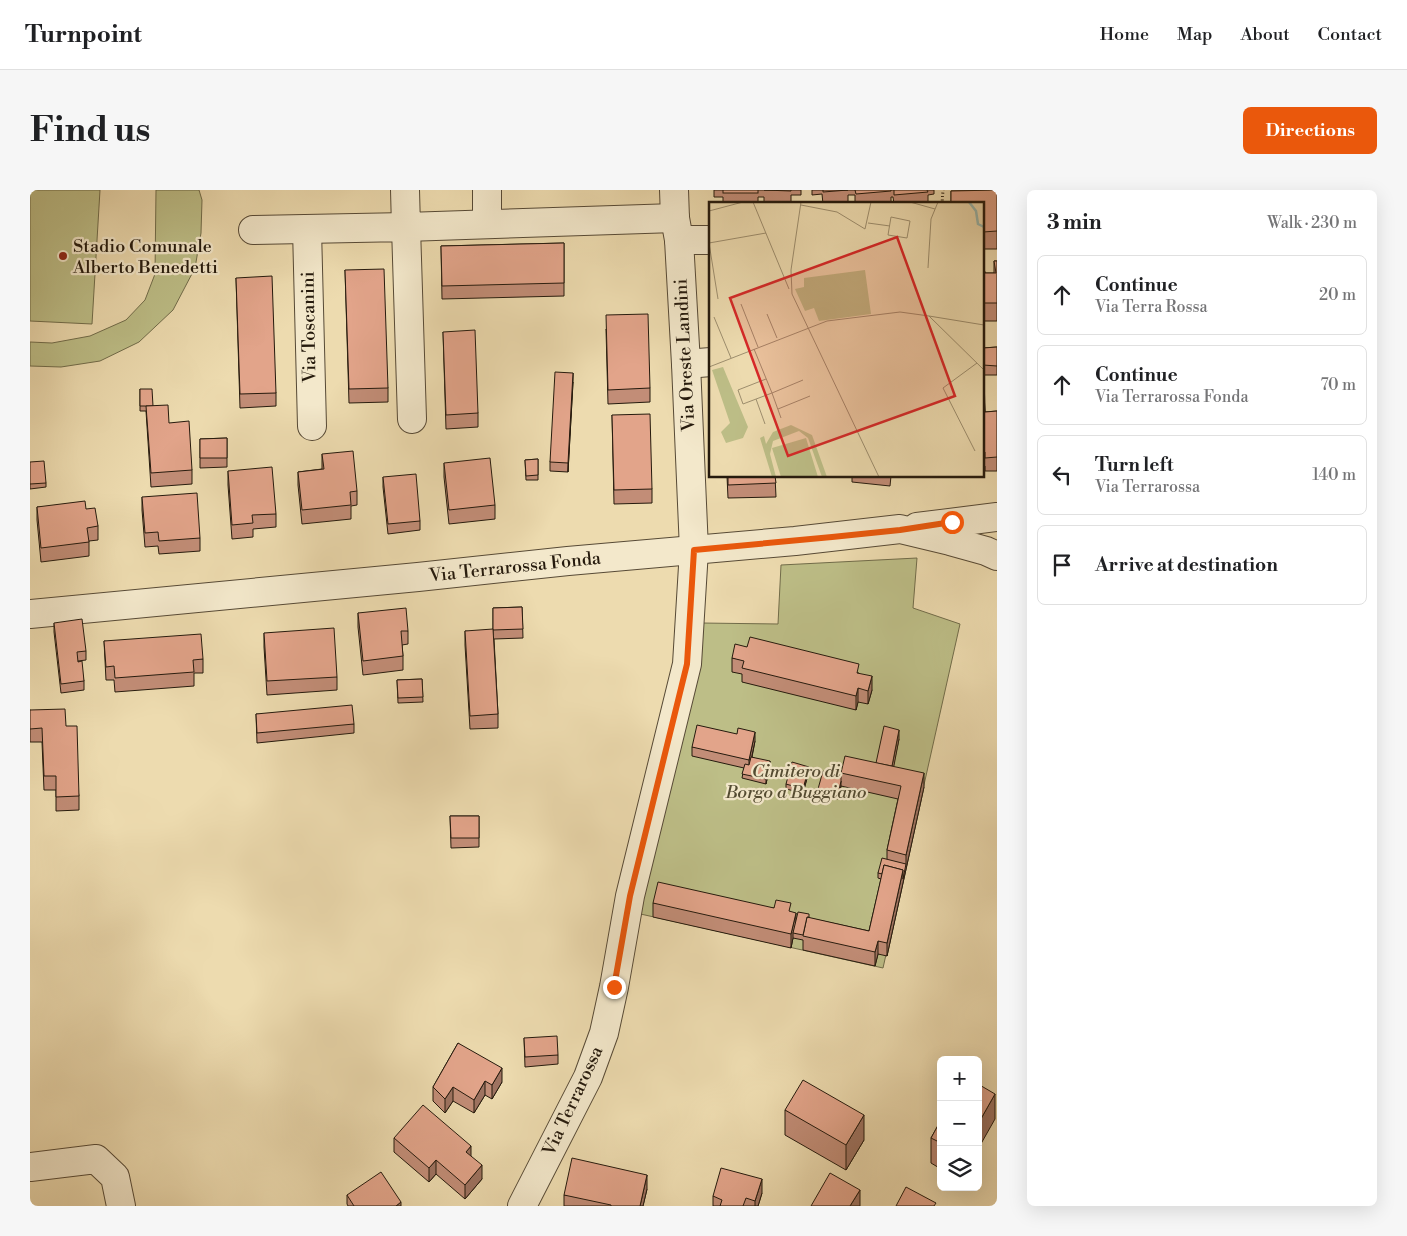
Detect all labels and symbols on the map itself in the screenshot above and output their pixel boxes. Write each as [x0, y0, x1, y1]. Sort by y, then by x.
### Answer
inset map [709, 202, 984, 478]
place label: Stadio Comunale Alberto Benedetti [72, 235, 218, 279]
marker: Stadio Comunale Alberto Benedetti [57, 250, 69, 262]
street label: Via Toscanini [297, 271, 321, 384]
street label: Via Oreste Landini [670, 278, 701, 433]
route start [941, 511, 964, 534]
street label: Via Terrarossa Fonda [427, 546, 603, 588]
park label: Cimitero di Borgo a Buggiano [724, 760, 867, 804]
route end [603, 976, 626, 999]
street label: Via Terrarossa [537, 1042, 609, 1160]

